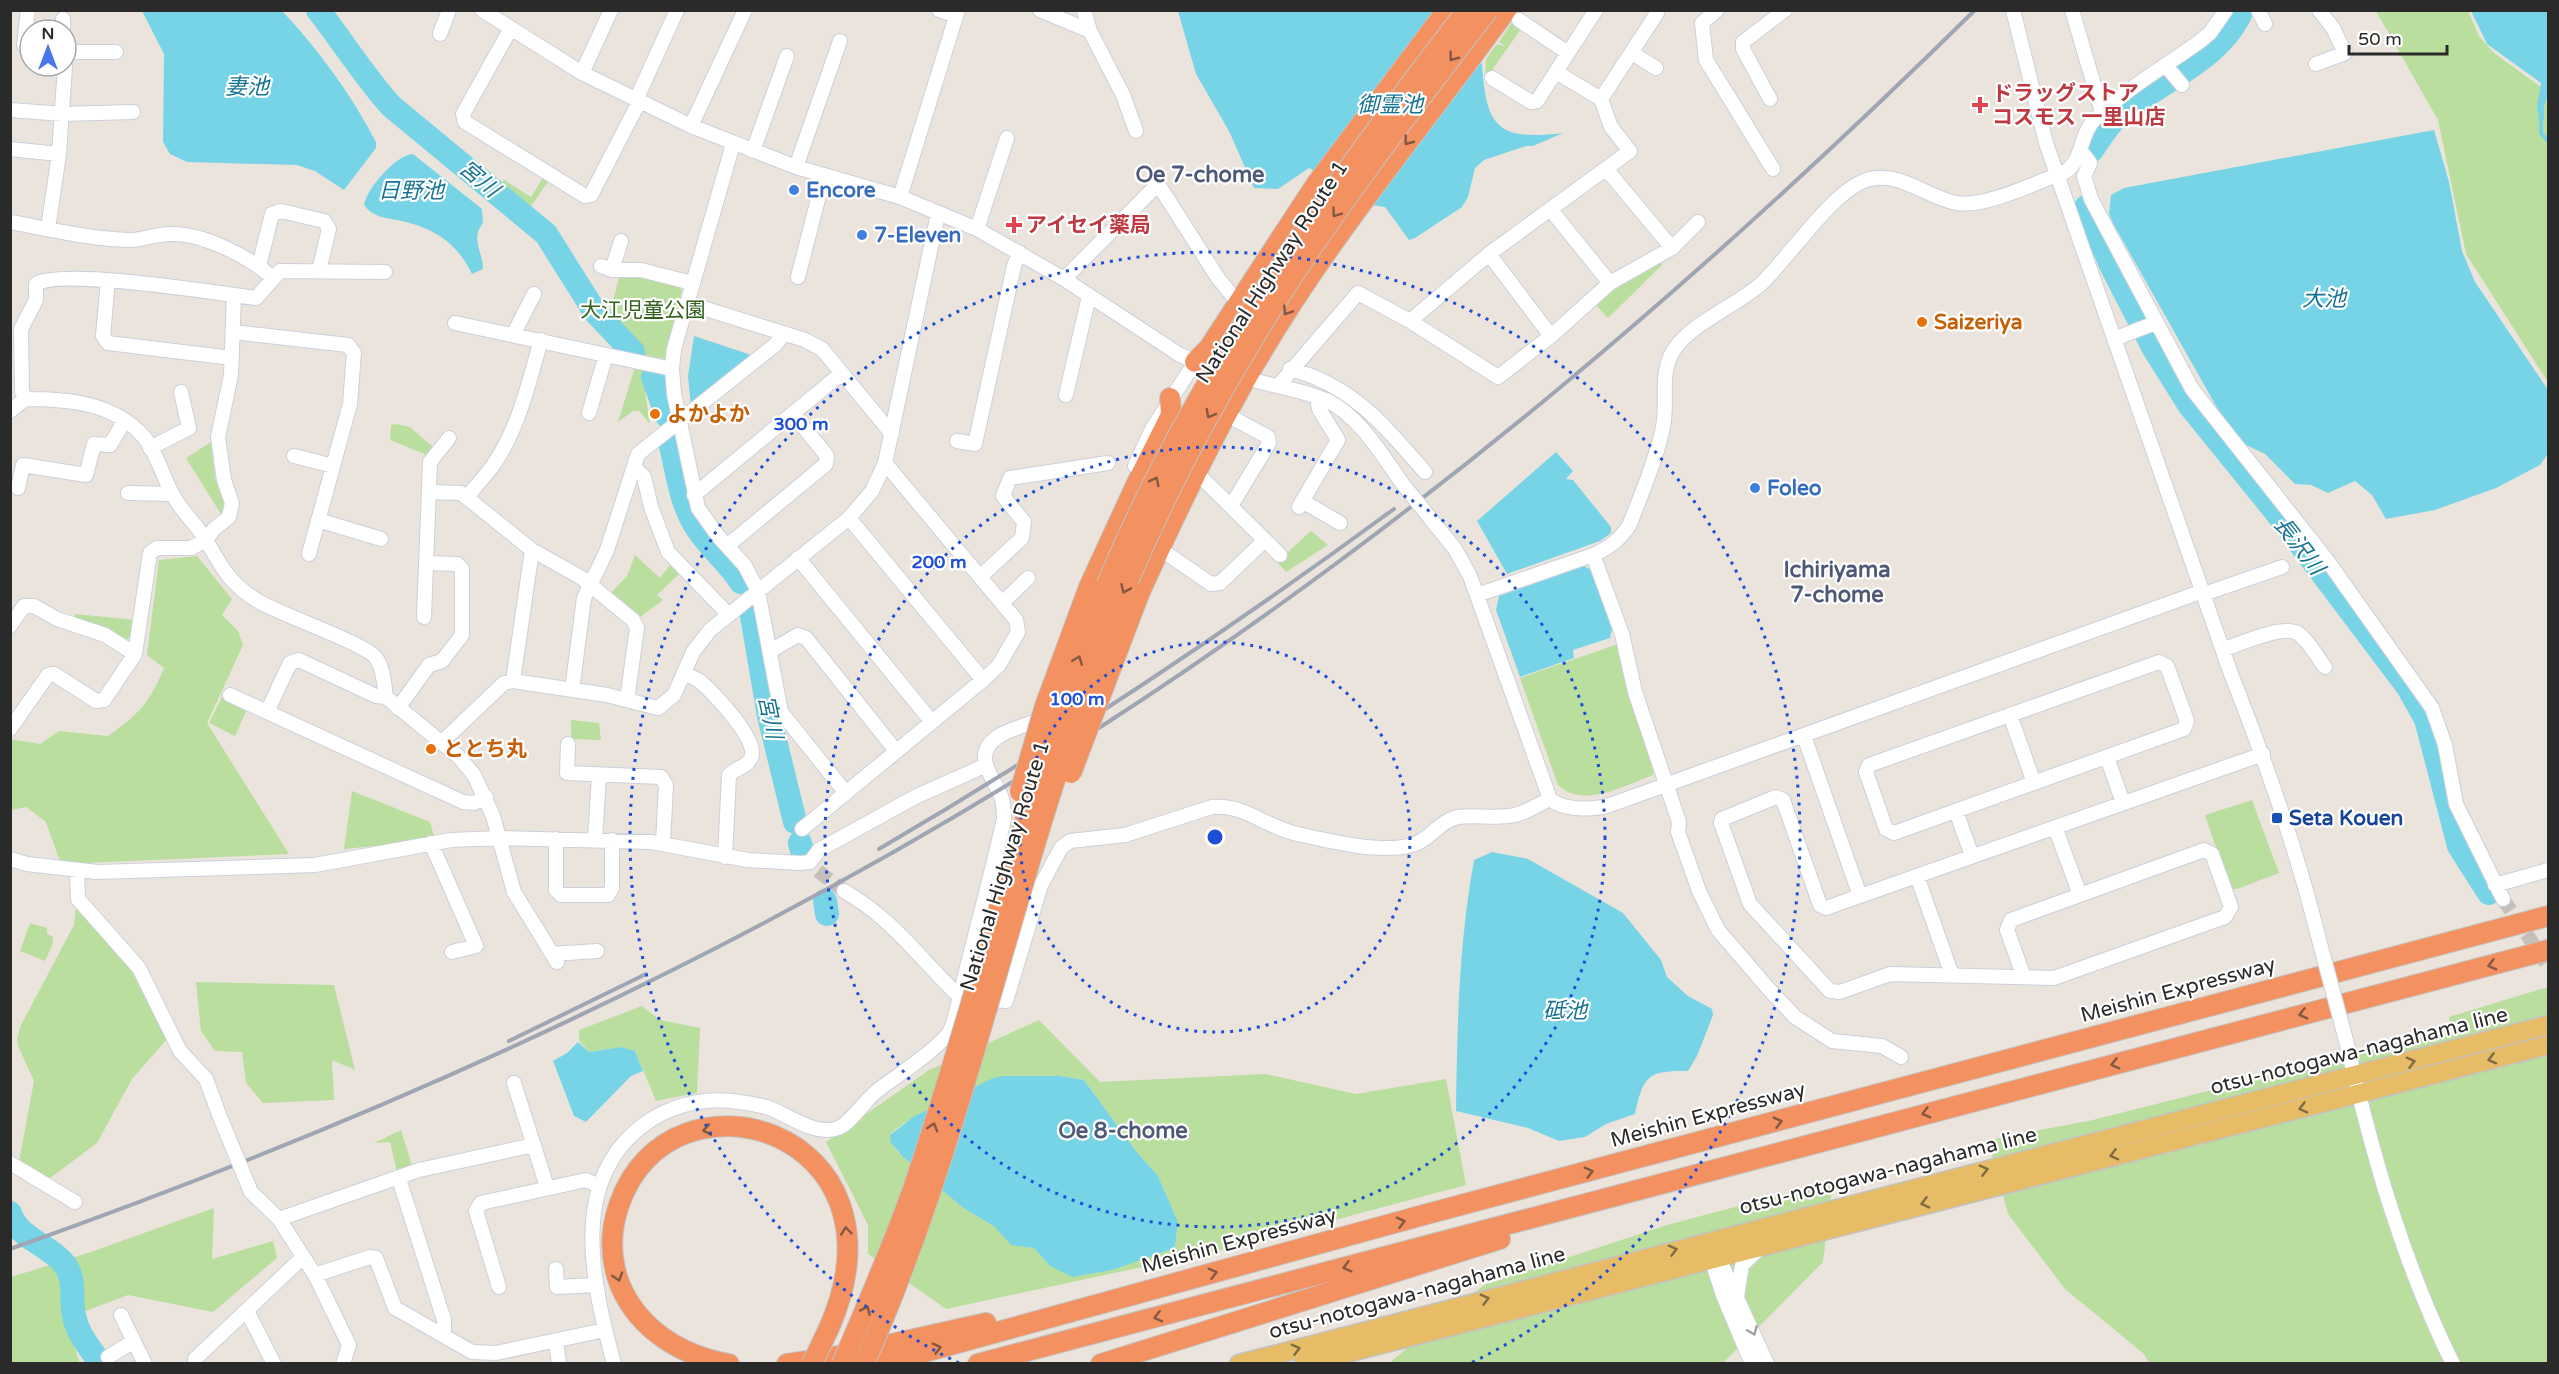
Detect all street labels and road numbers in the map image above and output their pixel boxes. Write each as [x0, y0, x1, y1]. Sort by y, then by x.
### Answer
street label: National Highway Route 1 [1191, 156, 1353, 388]
street label: National Highway Route 1 [955, 738, 1055, 994]
street label: Meishin Expressway [2078, 952, 2278, 1028]
street label: otsu-notogawa-nagahama line [2208, 1002, 2511, 1100]
street label: Meishin Expressway [1608, 1077, 1808, 1153]
street label: otsu-notogawa-nagahama line [1737, 1122, 2040, 1220]
street label: Meishin Expressway [1139, 1203, 1339, 1279]
street label: otsu-notogawa-nagahama line [1266, 1241, 1568, 1345]

